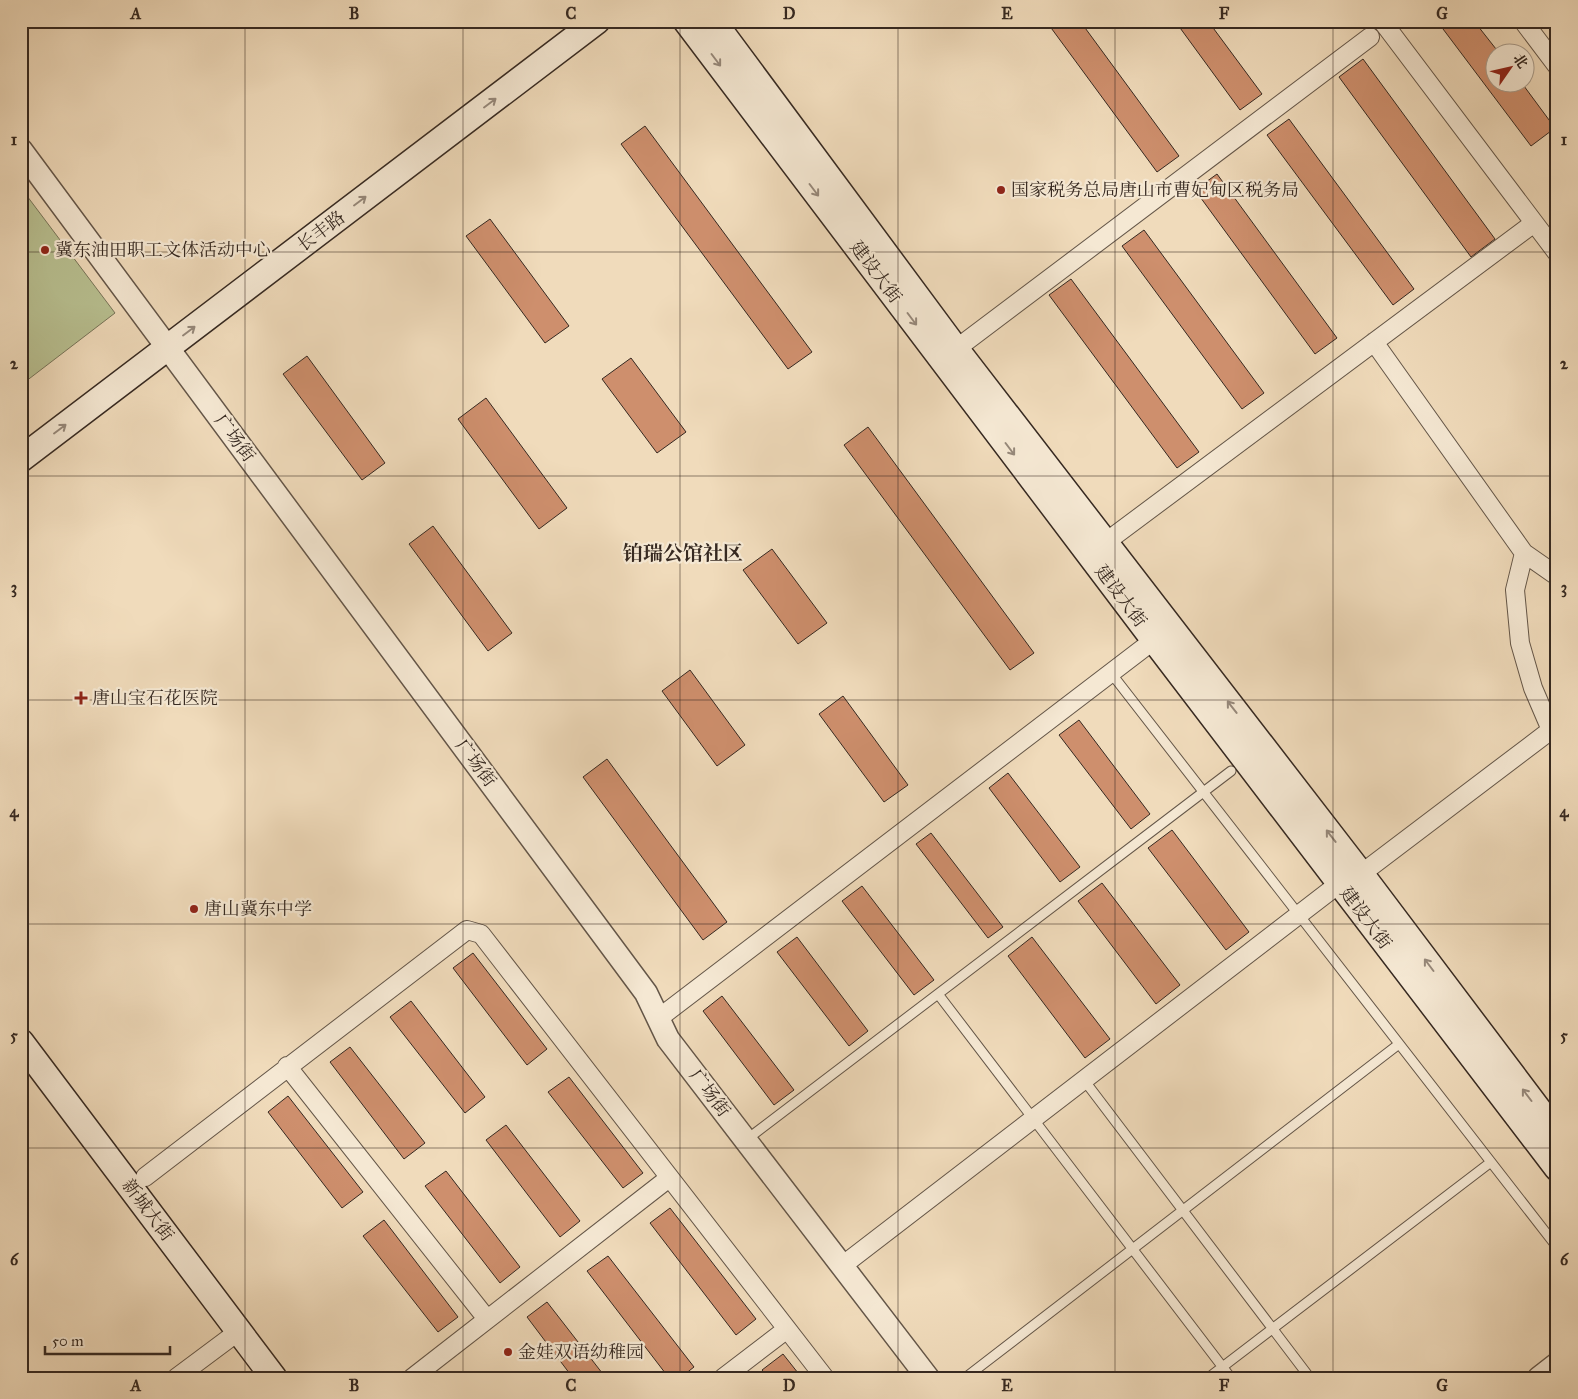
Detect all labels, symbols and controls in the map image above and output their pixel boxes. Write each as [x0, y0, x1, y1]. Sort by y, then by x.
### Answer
text: A [130, 4, 142, 23]
text: B [349, 4, 359, 23]
text: C [566, 4, 577, 23]
text: D [783, 4, 796, 23]
text: E [1001, 4, 1013, 23]
text: F [1219, 4, 1230, 23]
text: G [1436, 4, 1448, 23]
north arrow [1486, 42, 1536, 92]
text: 北 [1509, 50, 1531, 72]
one-way arrow [710, 53, 721, 66]
one-way arrow [483, 97, 496, 108]
text: 1 [11, 130, 18, 149]
text: 1 [1561, 130, 1568, 149]
place label: 国家税务总局唐山市曹妃甸区税务局 [1011, 179, 1299, 201]
one-way arrow [809, 183, 819, 197]
marker: 国家税务总局唐山市曹妃甸区税务局 [995, 184, 1007, 196]
one-way arrow [353, 195, 366, 206]
street label: 长丰路 [293, 206, 349, 256]
street label: 建设大街 [846, 237, 906, 307]
place label: 冀东油田职工文体活动中心 [55, 239, 271, 261]
marker: 冀东油田职工文体活动中心 [39, 244, 51, 256]
one-way arrow [907, 312, 917, 326]
one-way arrow [182, 325, 195, 336]
text: 2 [10, 354, 19, 373]
text: 2 [1560, 354, 1569, 373]
street label: 广场街 [210, 410, 260, 466]
one-way arrow [53, 424, 66, 435]
one-way arrow [1005, 442, 1015, 456]
district label: 铂瑞公馆社区 [623, 541, 743, 565]
street label: 建设大街 [1091, 561, 1151, 631]
text: 3 [11, 578, 17, 598]
text: 3 [1561, 578, 1567, 598]
place label: 唐山宝石花医院 [92, 687, 218, 709]
marker: 唐山宝石花医院 [74, 691, 88, 705]
one-way arrow [1227, 700, 1237, 714]
street label: 广场街 [451, 735, 501, 791]
text: 4 [10, 802, 20, 822]
text: 4 [1560, 802, 1570, 822]
one-way arrow [1326, 830, 1337, 843]
street label: 建设大街 [1336, 883, 1396, 953]
place label: 唐山冀东中学 [204, 898, 312, 920]
marker: 唐山冀东中学 [188, 903, 200, 915]
one-way arrow [1424, 959, 1435, 972]
text: 5 [10, 1026, 18, 1045]
text: 5 [1560, 1026, 1568, 1045]
street label: 广场街 [685, 1065, 735, 1121]
one-way arrow [1522, 1089, 1533, 1102]
street label: 新城大街 [118, 1175, 178, 1245]
text: 6 [10, 1250, 19, 1269]
text: 6 [1560, 1250, 1569, 1269]
scale bar [45, 1324, 170, 1356]
text: 50 m [52, 1332, 84, 1350]
place label: 金娃双语幼稚园 [518, 1341, 644, 1363]
marker: 金娃双语幼稚园 [502, 1346, 514, 1358]
text: A [130, 1376, 142, 1395]
text: B [349, 1376, 359, 1395]
text: C [566, 1376, 577, 1395]
text: D [783, 1376, 796, 1395]
text: E [1001, 1376, 1013, 1395]
text: F [1219, 1376, 1230, 1395]
text: G [1436, 1376, 1448, 1395]

